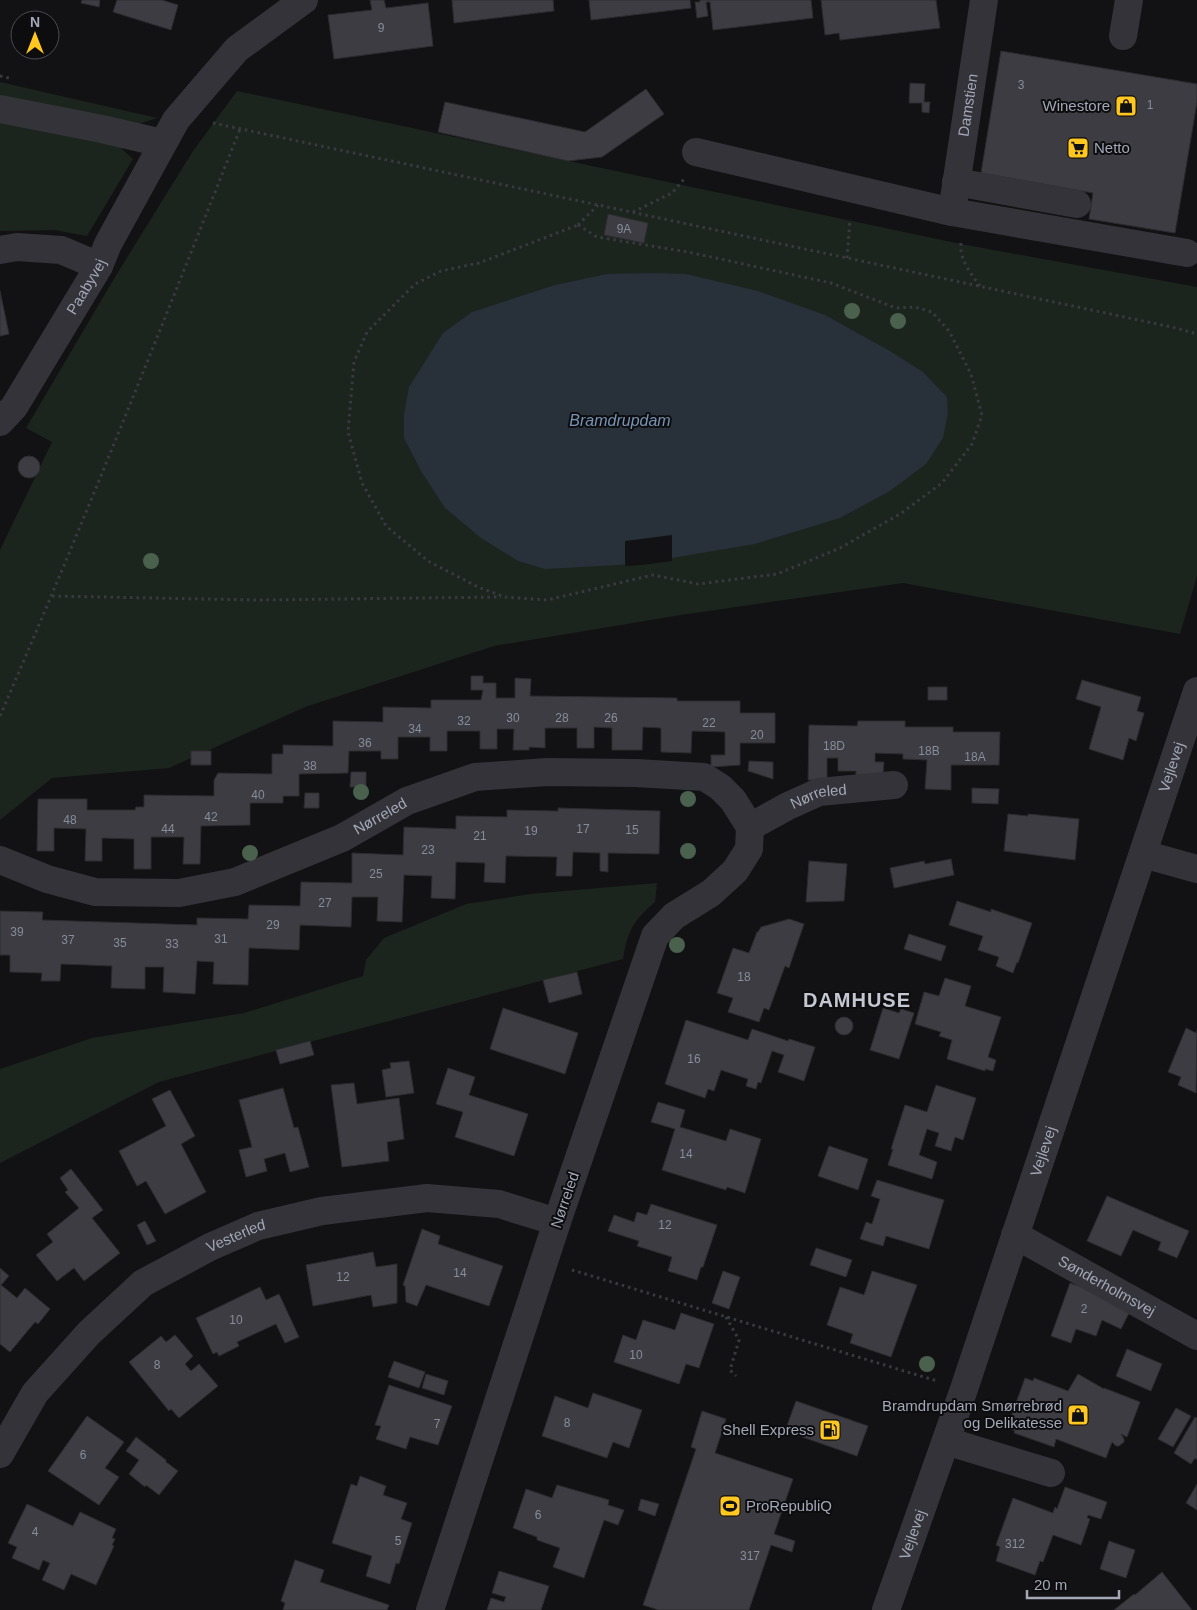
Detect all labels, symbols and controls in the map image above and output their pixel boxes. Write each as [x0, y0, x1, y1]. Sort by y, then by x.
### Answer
north arrow [10, 10, 60, 60]
text: N [30, 14, 40, 30]
house number: 9 [378, 21, 385, 35]
street label: Damstien [954, 73, 981, 138]
house number: 3 [1018, 78, 1025, 92]
shop icon: Winestore [1114, 94, 1138, 118]
place label: Winestore [1042, 97, 1110, 114]
house number: 1 [1147, 98, 1154, 112]
supermarket icon: Netto [1066, 136, 1090, 160]
place label: Netto [1094, 139, 1130, 156]
house number: 9A [617, 222, 631, 236]
street label: Paabyvej [63, 256, 109, 317]
water label: Bramdrupdam [569, 412, 671, 429]
house number: 30 [506, 711, 520, 725]
house number: 28 [555, 711, 569, 725]
house number: 26 [604, 711, 618, 725]
house number: 32 [457, 714, 471, 728]
house number: 22 [702, 716, 716, 730]
house number: 34 [408, 722, 422, 736]
house number: 20 [750, 728, 764, 742]
house number: 36 [358, 736, 372, 750]
house number: 18D [823, 739, 845, 753]
street label: Vejlevej [1155, 740, 1187, 794]
house number: 18B [918, 744, 940, 758]
house number: 18A [964, 750, 986, 764]
house number: 38 [303, 759, 317, 773]
street label: Nørreled [787, 780, 847, 812]
house number: 40 [251, 788, 265, 802]
street label: Nørreled [350, 794, 409, 838]
house number: 42 [204, 810, 218, 824]
house number: 48 [63, 813, 77, 827]
house number: 44 [161, 822, 175, 836]
house number: 17 [576, 822, 590, 836]
house number: 15 [625, 823, 639, 837]
house number: 19 [524, 824, 538, 838]
house number: 21 [473, 829, 487, 843]
house number: 23 [421, 843, 435, 857]
house number: 25 [369, 867, 383, 881]
house number: 27 [318, 896, 332, 910]
house number: 29 [266, 918, 280, 932]
house number: 39 [10, 925, 24, 939]
house number: 31 [214, 932, 228, 946]
house number: 37 [61, 933, 75, 947]
house number: 35 [113, 936, 127, 950]
house number: 33 [165, 937, 179, 951]
house number: 18 [737, 970, 751, 984]
district label: DAMHUSE [803, 989, 911, 1011]
house number: 16 [687, 1052, 701, 1066]
street label: Vejlevej [1027, 1124, 1059, 1178]
house number: 14 [679, 1147, 693, 1161]
street label: Nørreled [547, 1169, 582, 1230]
street label: Vesterled [204, 1216, 267, 1256]
house number: 12 [658, 1218, 672, 1232]
street label: Sønderholmsvej [1056, 1252, 1159, 1319]
house number: 14 [453, 1266, 467, 1280]
house number: 12 [336, 1270, 350, 1284]
house number: 2 [1081, 1302, 1088, 1316]
house number: 10 [229, 1313, 243, 1327]
house number: 10 [629, 1348, 643, 1362]
house number: 8 [154, 1358, 161, 1372]
place label: Bramdrupdam Smørrebrød og Delikatesse [882, 1397, 1062, 1431]
shop icon: Bramdrupdam Smørrebrød og Delikatesse [1066, 1403, 1090, 1427]
house number: 8 [564, 1416, 571, 1430]
house number: 7 [434, 1417, 441, 1431]
fuel station icon: Shell Express [818, 1418, 842, 1442]
place label: Shell Express [722, 1421, 814, 1438]
house number: 6 [80, 1448, 87, 1462]
sports icon: ProRepubliQ [718, 1494, 742, 1518]
place label: ProRepubliQ [746, 1497, 832, 1514]
street label: Vejlevej [896, 1507, 929, 1562]
house number: 6 [535, 1508, 542, 1522]
house number: 4 [32, 1525, 39, 1539]
house number: 5 [395, 1534, 402, 1548]
house number: 312 [1005, 1537, 1025, 1551]
house number: 317 [740, 1549, 760, 1563]
scale bar [1027, 1568, 1120, 1600]
text: 20 m [1034, 1576, 1067, 1593]

